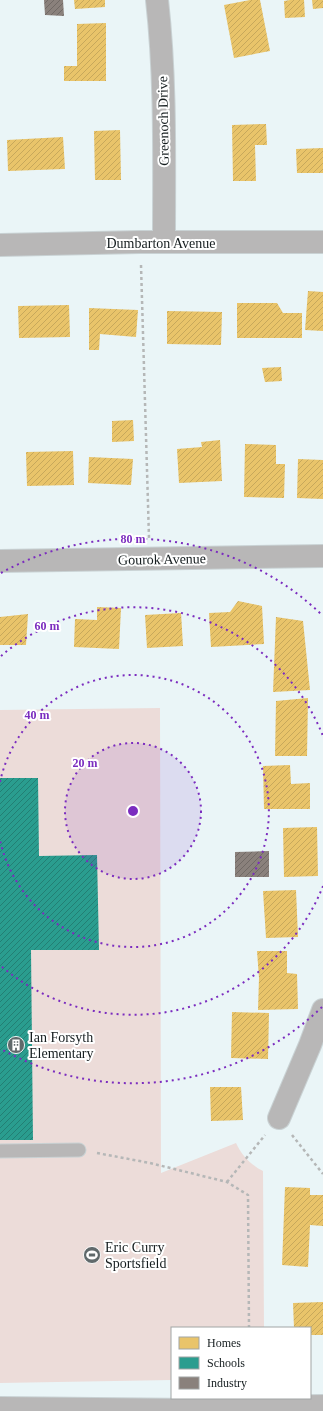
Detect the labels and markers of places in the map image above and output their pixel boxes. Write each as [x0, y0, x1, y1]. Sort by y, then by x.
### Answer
centre of rings [126, 804, 140, 818]
place label: Ian Forsyth Elementary [29, 1030, 94, 1061]
building icon: Ian Forsyth Elementary [6, 1035, 26, 1055]
place label: Eric Curry Sportsfield [105, 1240, 166, 1271]
sports icon: Eric Curry Sportsfield [82, 1245, 102, 1265]

